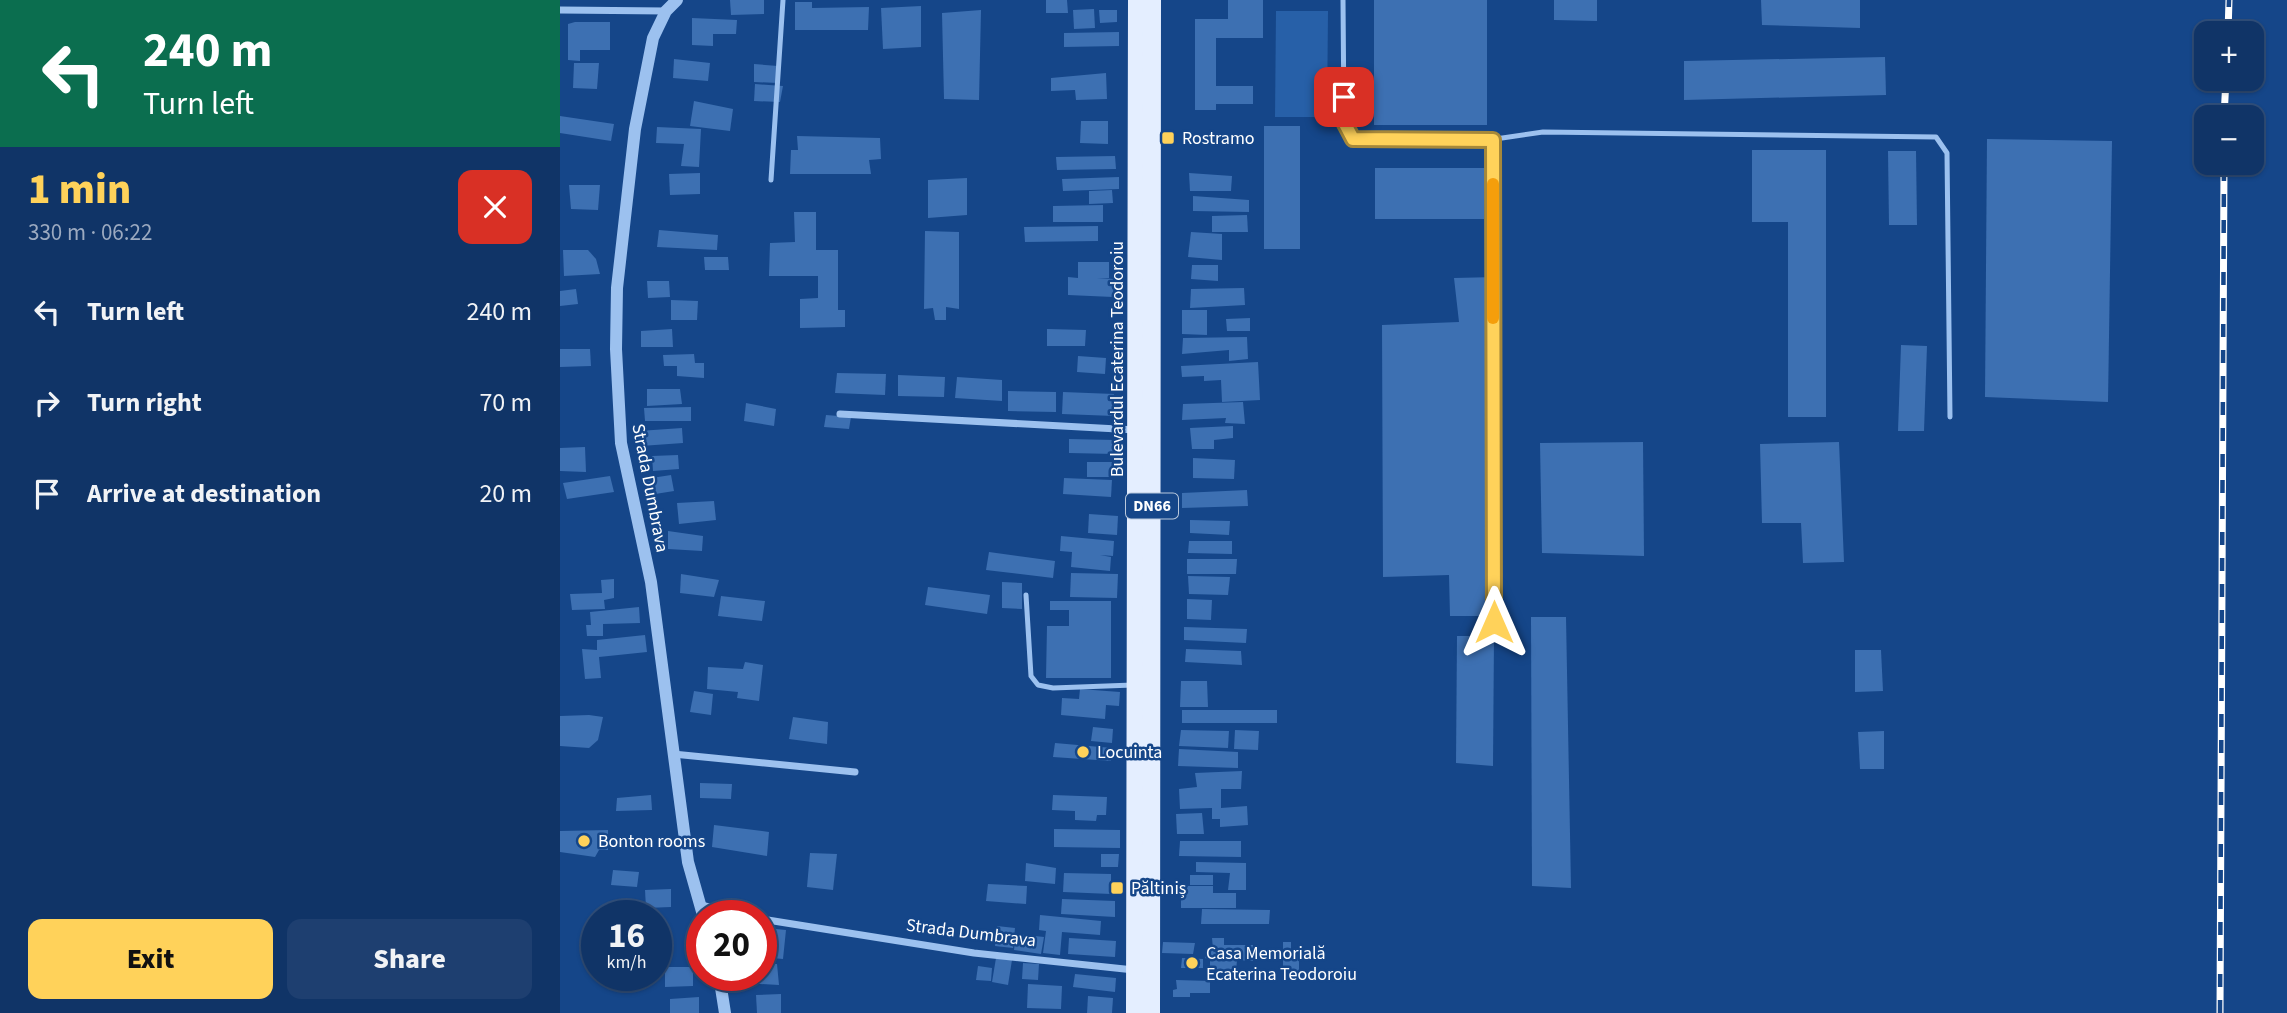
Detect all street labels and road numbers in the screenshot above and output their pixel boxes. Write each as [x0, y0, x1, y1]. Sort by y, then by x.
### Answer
street label: Bulevardul Ecaterina Teodoroiu [1105, 241, 1130, 477]
street label: Strada Dumbrava [625, 422, 675, 554]
road number: DN66 [1126, 494, 1178, 519]
street label: Strada Dumbrava [905, 913, 1037, 953]

